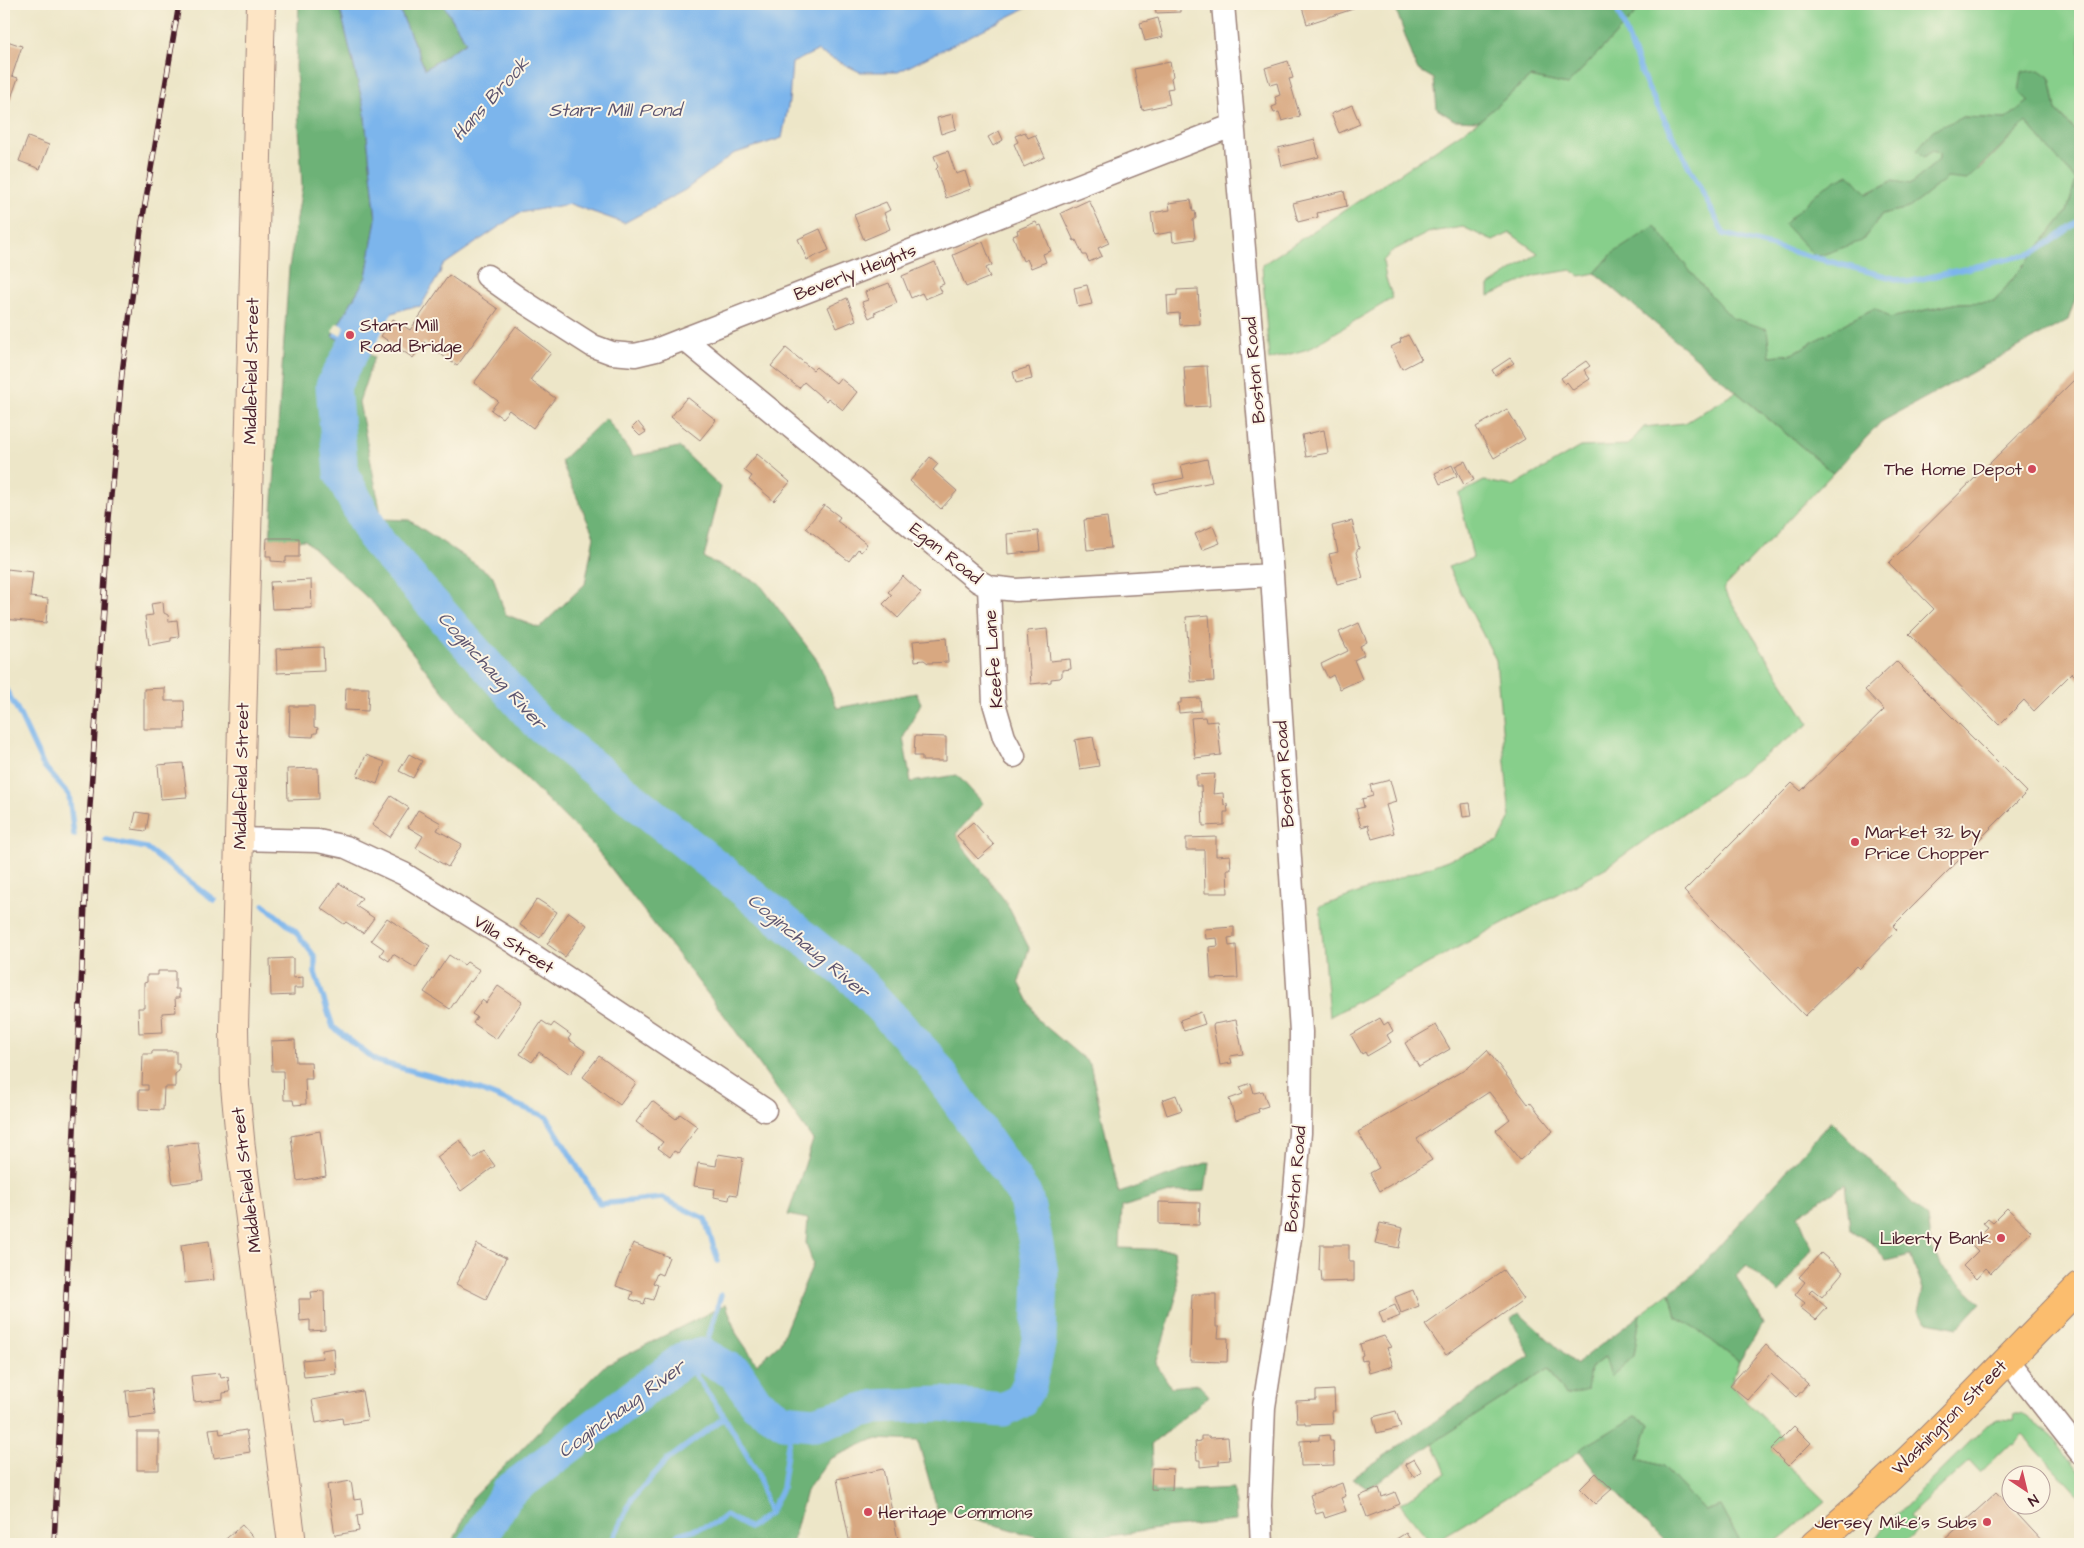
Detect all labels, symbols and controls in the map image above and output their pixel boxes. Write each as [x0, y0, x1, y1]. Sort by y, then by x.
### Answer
water label: Hans Brook [446, 51, 536, 147]
water label: Starr Mill Pond [549, 97, 685, 124]
street label: Beverly Heights [790, 238, 920, 308]
street label: Middlefield Street [238, 297, 265, 445]
place label: Starr Mill Road Bridge [360, 313, 463, 360]
street label: Boston Road [1237, 316, 1272, 424]
marker: Starr Mill Road Bridge [344, 329, 356, 341]
place label: The Home Depot [1884, 457, 2023, 482]
marker: The Home Depot [2026, 463, 2038, 475]
street label: Egan Road [904, 516, 987, 591]
water label: Coginchaug River [431, 606, 554, 738]
street label: Keefe Lane [978, 609, 1009, 709]
street label: Middlefield Street [228, 702, 255, 850]
street label: Boston Road [1268, 720, 1301, 828]
place label: Market 32 by Price Chopper [1865, 820, 1989, 866]
marker: Market 32 by Price Chopper [1849, 836, 1861, 848]
water label: Coginchaug River [741, 887, 877, 1007]
street label: Villa Street [469, 909, 560, 980]
street label: Middlefield Street [225, 1105, 268, 1254]
street label: Boston Road [1278, 1125, 1313, 1233]
place label: Liberty Bank [1880, 1226, 1991, 1252]
marker: Liberty Bank [1995, 1232, 2007, 1244]
water label: Coginchaug River [553, 1352, 693, 1465]
street label: Washington Street [1886, 1353, 2014, 1481]
north arrow [2002, 1466, 2052, 1516]
text: N [2023, 1489, 2042, 1511]
place label: Heritage Commons [878, 1500, 1033, 1526]
marker: Heritage Commons [862, 1506, 874, 1518]
place label: Jersey Mike's Subs [1815, 1510, 1977, 1536]
marker: Jersey Mike's Subs [1981, 1516, 1993, 1528]

